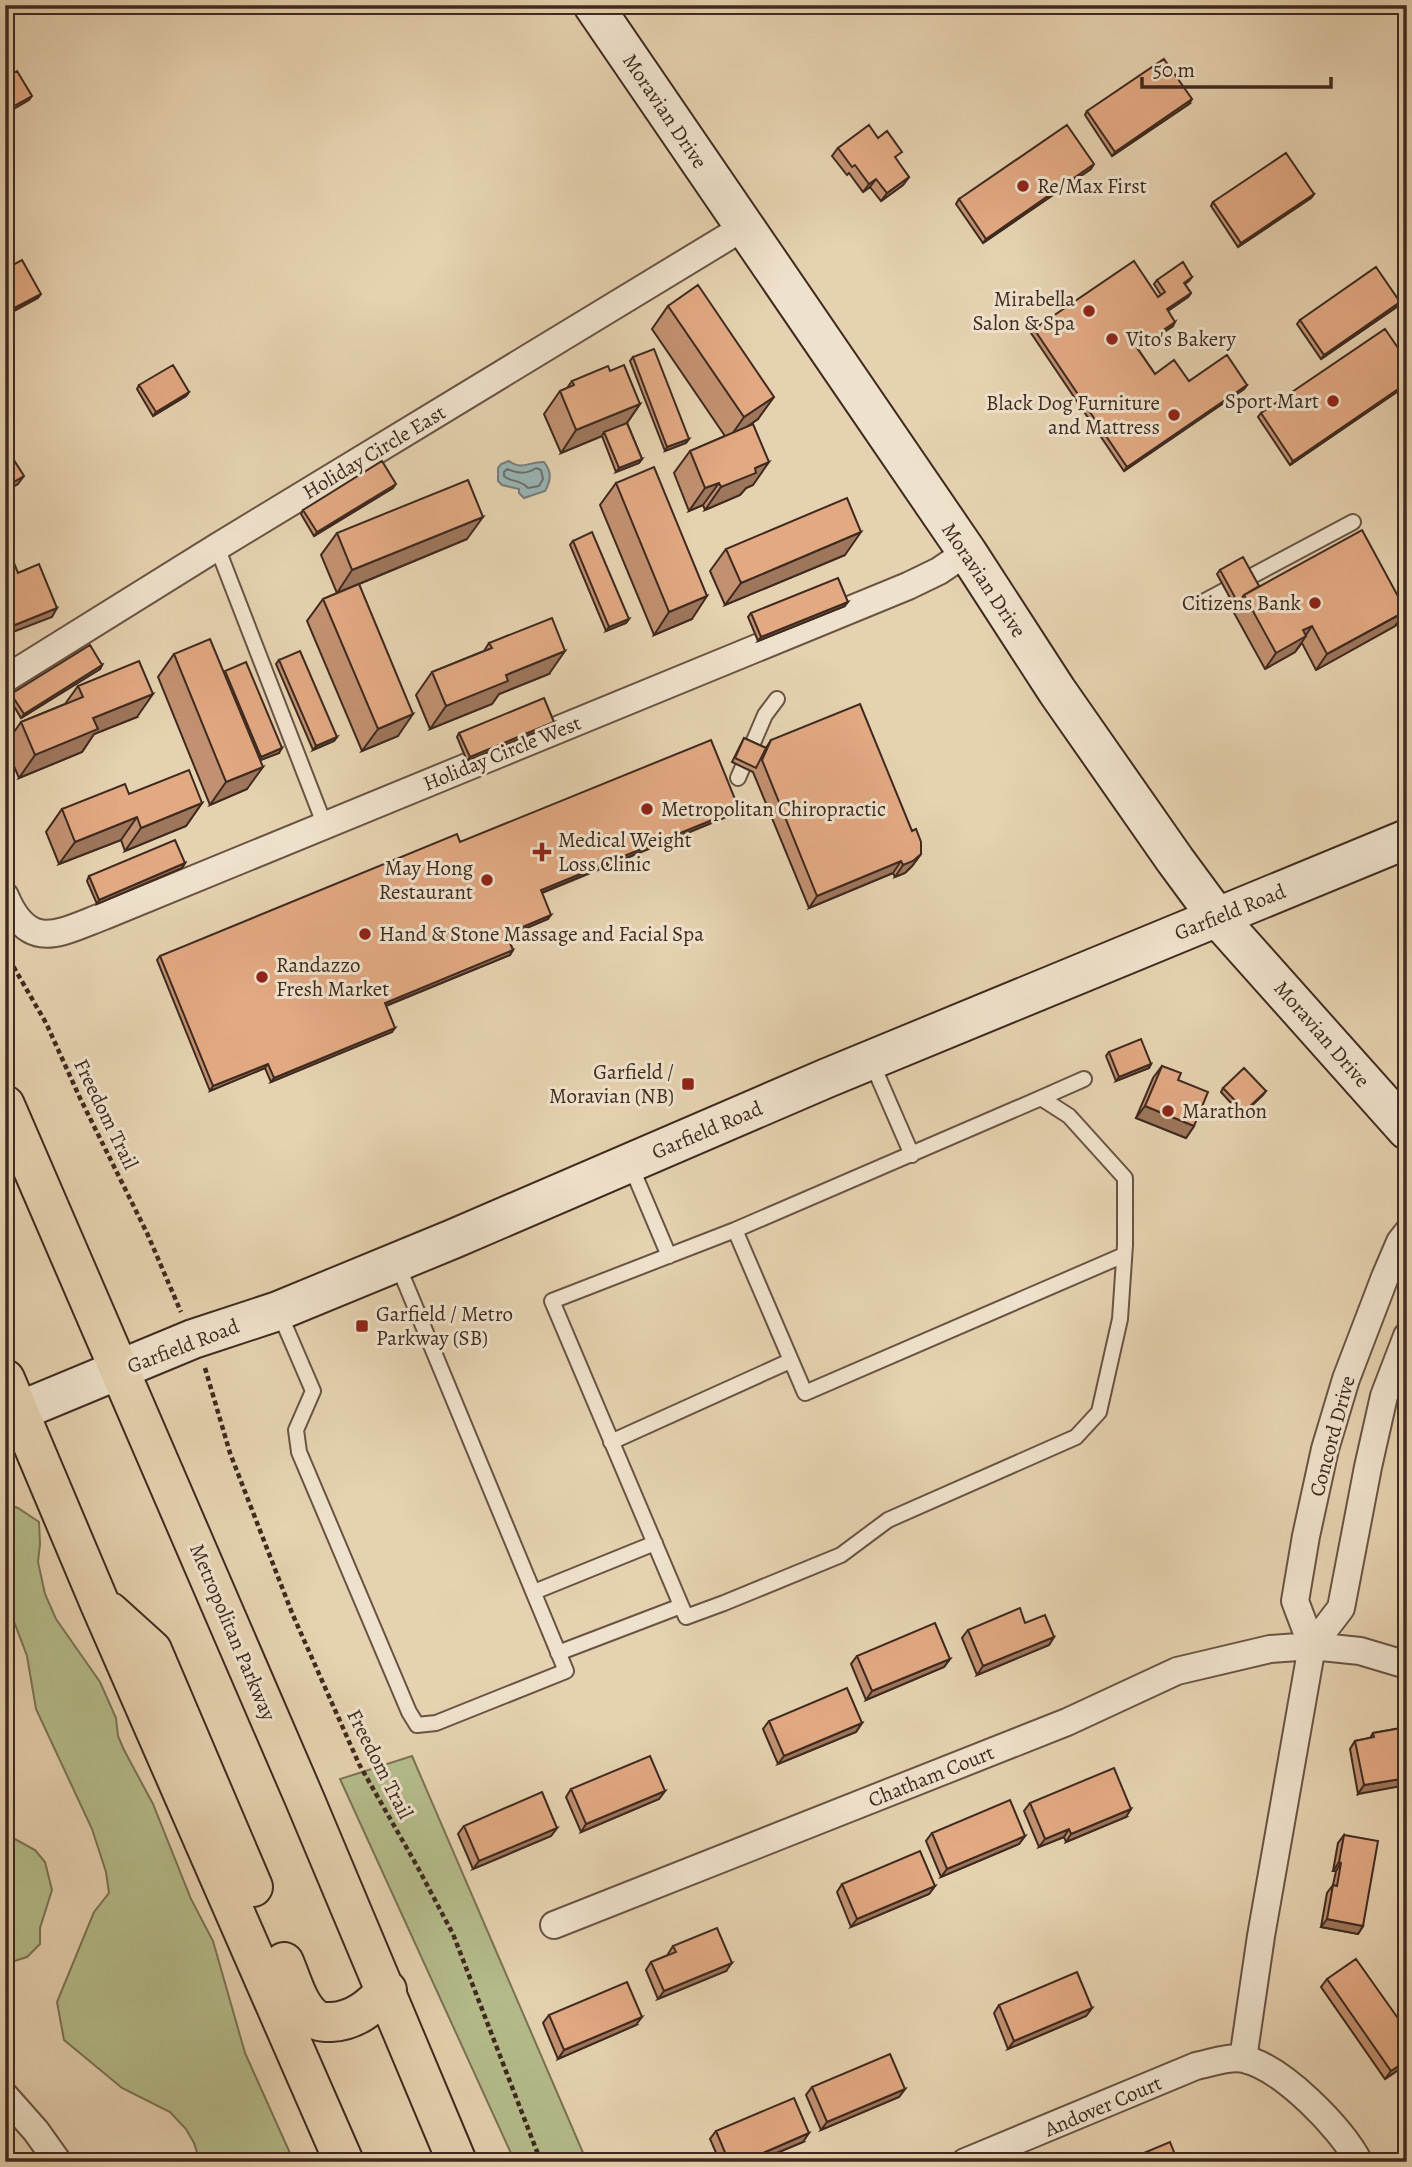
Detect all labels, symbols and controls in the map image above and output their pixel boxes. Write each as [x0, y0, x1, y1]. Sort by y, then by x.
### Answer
scale bar [1142, 46, 1332, 90]
street label: Moravian Drive [616, 48, 714, 174]
text: 50 m [1153, 56, 1195, 84]
place label: Re/Max First [1037, 172, 1147, 200]
marker: Re/Max First [1015, 178, 1031, 194]
place label: Mirabella Salon & Spa [972, 285, 1075, 337]
marker: Mirabella Salon & Spa [1081, 303, 1097, 319]
place label: Vito's Bakery [1125, 325, 1236, 353]
marker: Vito's Bakery [1104, 331, 1120, 347]
place label: Sport Mart [1225, 387, 1319, 415]
place label: Black Dog Furniture and Mattress [986, 389, 1160, 441]
marker: Sport Mart [1325, 393, 1341, 409]
street label: Holiday Circle East [297, 398, 451, 506]
marker: Black Dog Furniture and Mattress [1166, 407, 1182, 423]
street label: Moravian Drive [935, 517, 1033, 643]
place label: Citizens Bank [1182, 589, 1302, 617]
marker: Citizens Bank [1307, 595, 1323, 611]
street label: Holiday Circle West [419, 709, 585, 797]
place label: Metropolitan Chiropractic [661, 795, 886, 823]
marker: Metropolitan Chiropractic [639, 801, 655, 817]
place label: Medical Weight Loss Clinic [558, 826, 692, 878]
marker: Medical Weight Loss Clinic [532, 842, 552, 862]
place label: May Hong Restaurant [379, 854, 473, 906]
marker: May Hong Restaurant [479, 872, 495, 888]
street label: Garfield Road [1170, 877, 1290, 947]
place label: Hand & Stone Massage and Facial Spa [379, 920, 704, 948]
marker: Hand & Stone Massage and Facial Spa [357, 926, 373, 942]
place label: Randazzo Fresh Market [276, 951, 389, 1003]
marker: Randazzo Fresh Market [254, 969, 270, 985]
street label: Moravian Drive [1268, 975, 1376, 1093]
street label: Freedom Trail [67, 1054, 145, 1174]
place label: Garfield / Moravian (NB) [549, 1058, 674, 1110]
marker: Garfield / Moravian (NB) [680, 1076, 696, 1092]
street label: Garfield Road [647, 1094, 767, 1166]
place label: Marathon [1182, 1097, 1267, 1125]
marker: Marathon [1160, 1103, 1176, 1119]
place label: Garfield / Metro Parkway (SB) [376, 1300, 513, 1352]
street label: Garfield Road [123, 1312, 244, 1380]
marker: Garfield / Metro Parkway (SB) [354, 1318, 370, 1334]
street label: Concord Drive [1302, 1372, 1362, 1500]
street label: Metropolitan Parkway [183, 1539, 283, 1725]
street label: Freedom Trail [340, 1704, 420, 1824]
street label: Chatham Court [864, 1738, 998, 1814]
street label: Andover Court [1039, 2069, 1166, 2144]

